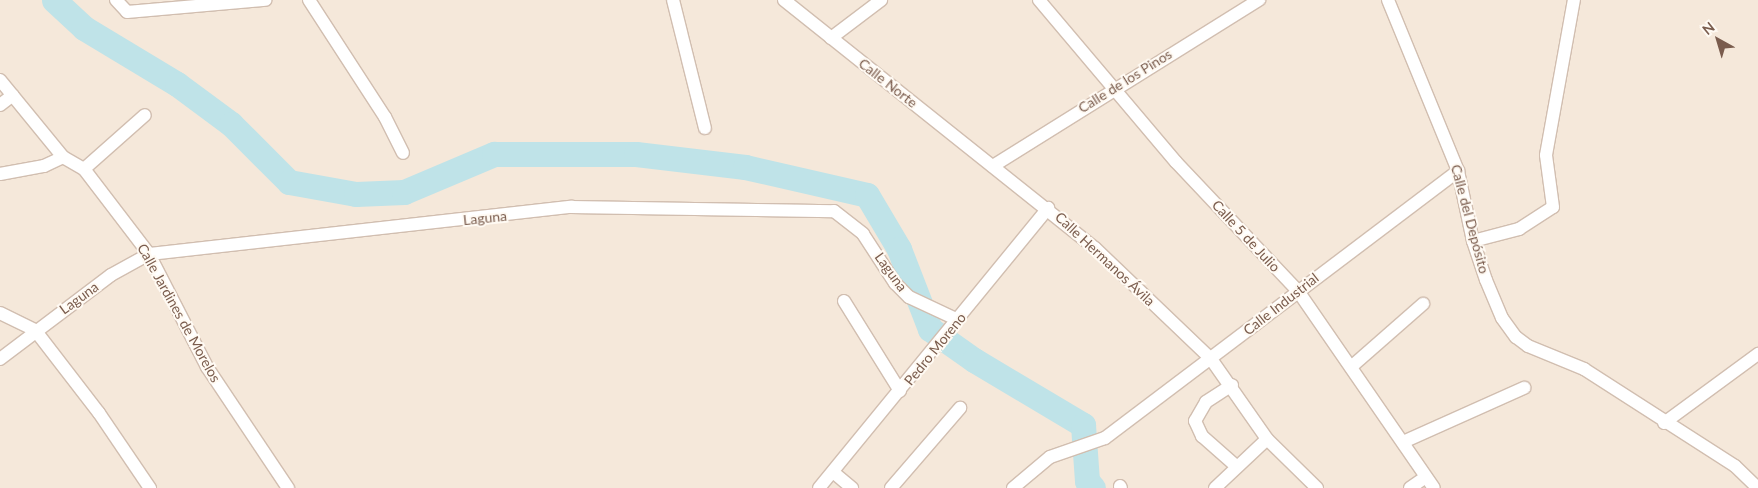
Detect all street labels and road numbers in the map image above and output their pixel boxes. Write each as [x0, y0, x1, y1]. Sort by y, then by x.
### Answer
street label: Calle de los Pinos [1075, 45, 1175, 117]
street label: Calle Norte [855, 55, 921, 111]
street label: Calle del Depósito [1447, 163, 1493, 275]
street label: Calle 5 de Julio [1208, 196, 1284, 276]
street label: Laguna [462, 207, 508, 229]
street label: Calle Hermanos Ávila [1052, 208, 1158, 310]
street label: Calle Jardines de Morelos [134, 241, 224, 385]
street label: Laguna [871, 249, 911, 295]
street label: Calle Industrial [1240, 269, 1322, 339]
street label: Laguna [56, 278, 102, 318]
street label: Pedro Moreno [901, 309, 969, 389]

